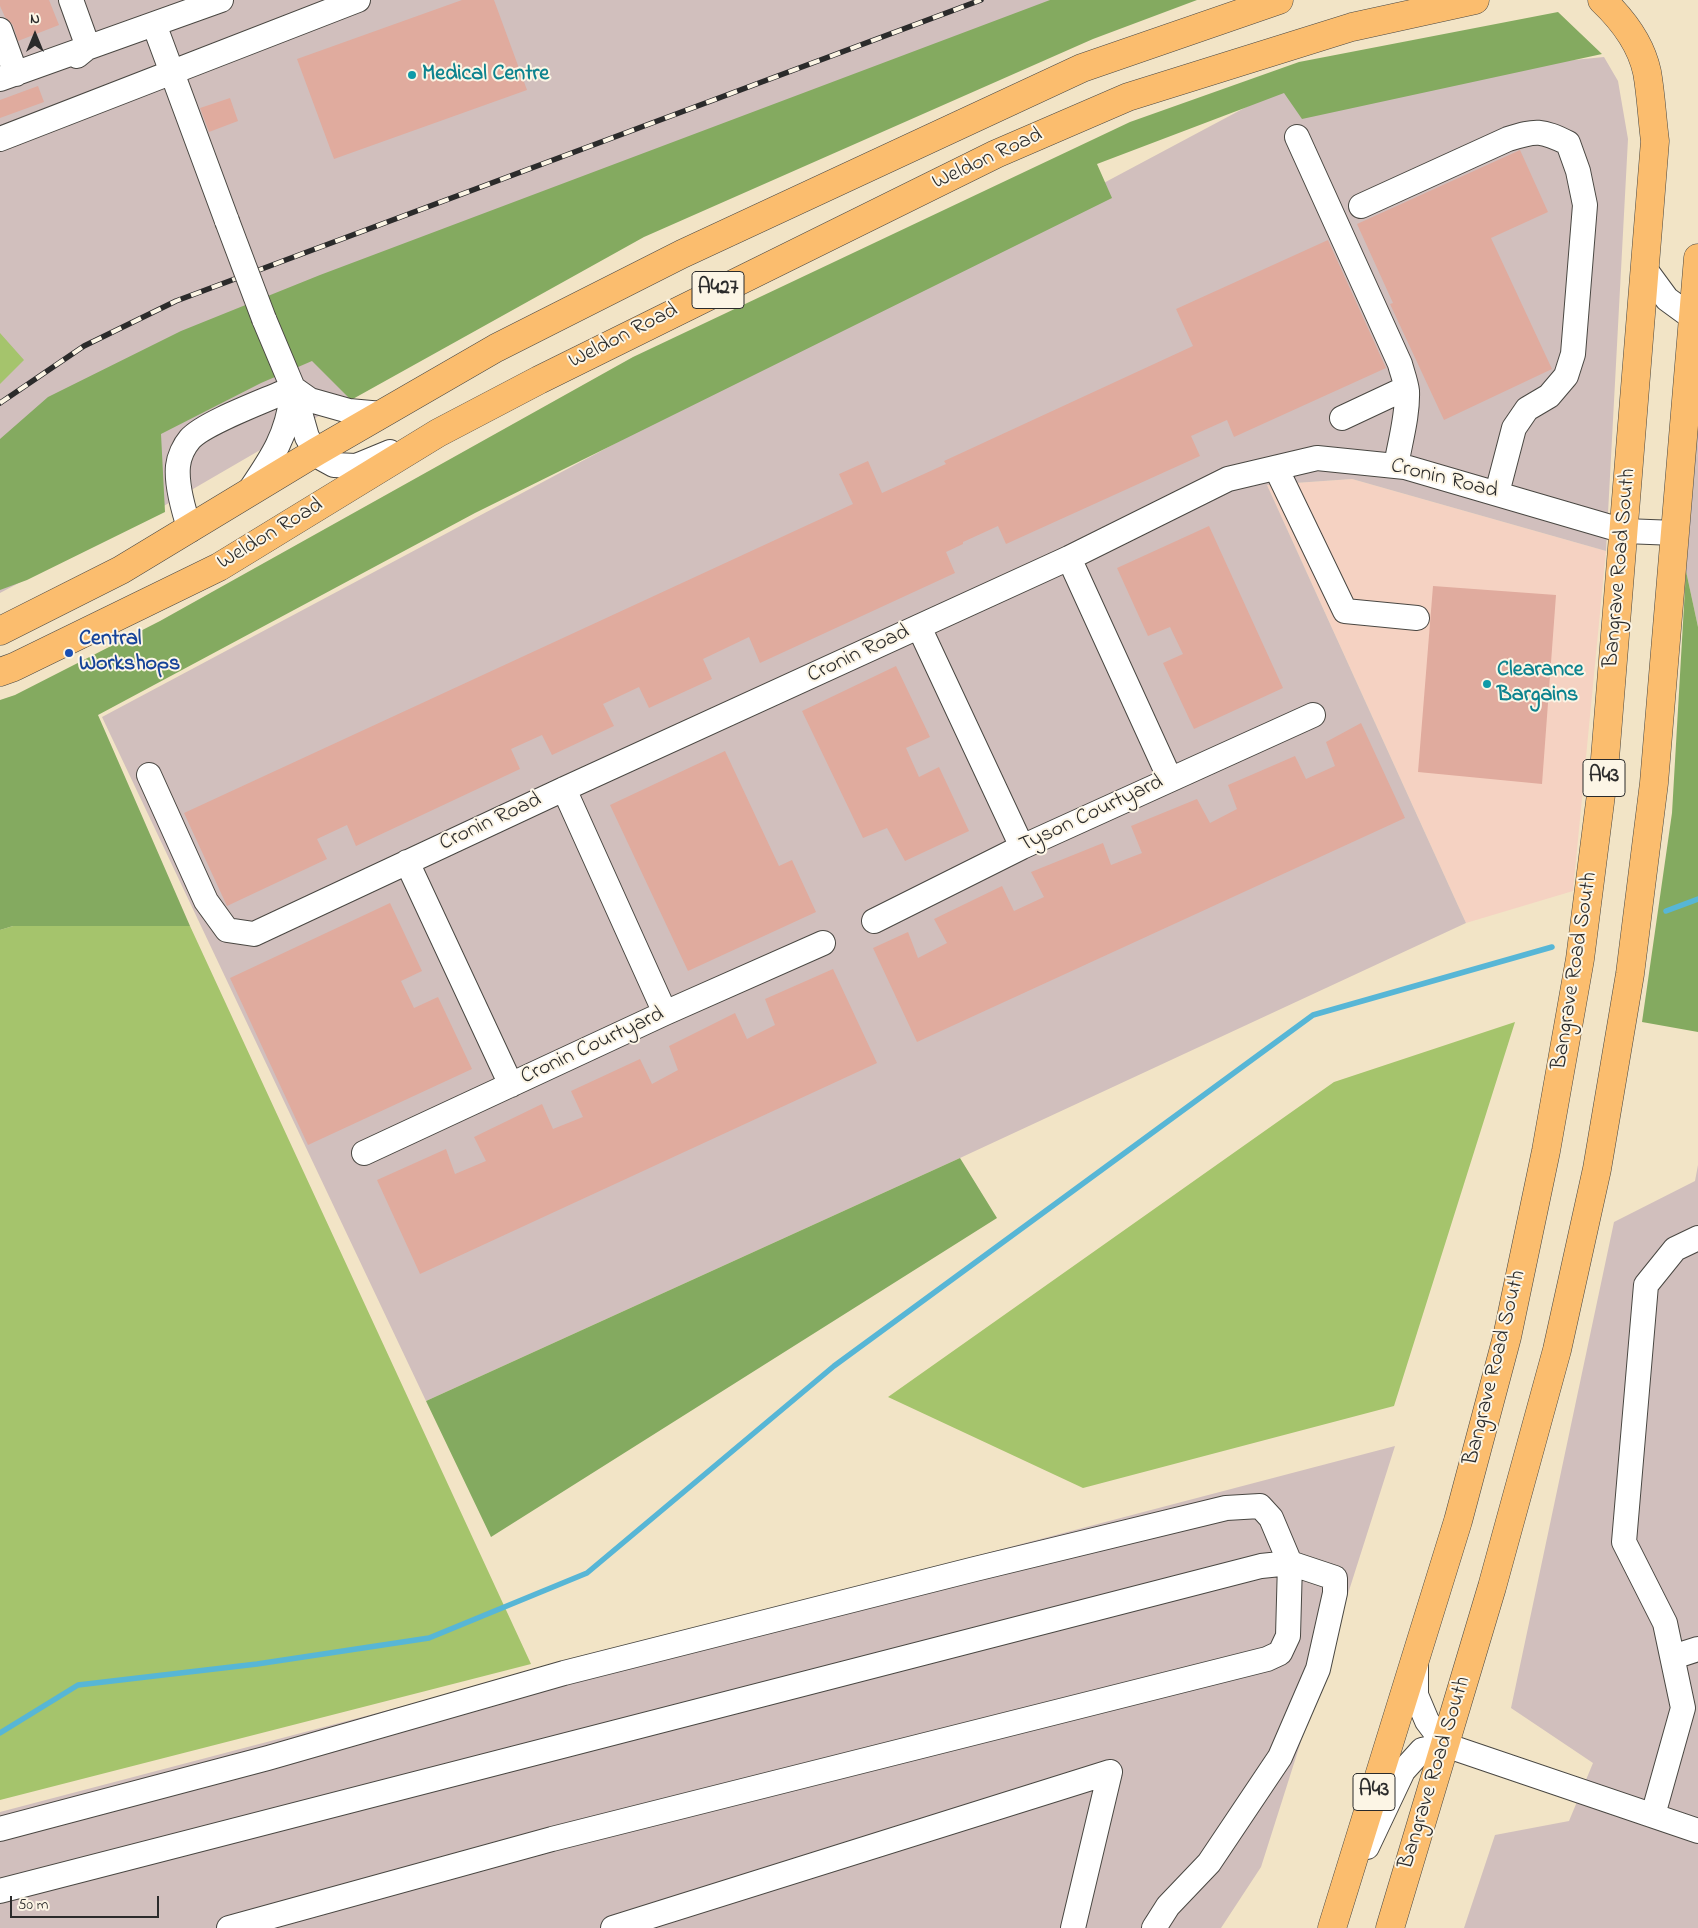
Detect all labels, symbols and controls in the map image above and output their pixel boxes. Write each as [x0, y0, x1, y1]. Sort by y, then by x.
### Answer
text: N [30, 9, 40, 30]
north arrow [10, 10, 60, 60]
place label: Medical Centre [422, 62, 549, 88]
marker: Medical Centre [406, 69, 418, 81]
street label: Weldon Road [929, 123, 1047, 197]
road number: A427 [692, 272, 744, 308]
street label: Weldon Road [565, 298, 683, 376]
street label: Cronin Road [1388, 454, 1500, 506]
street label: Bangrave Road South [1599, 467, 1643, 669]
street label: Weldon Road [213, 493, 329, 577]
street label: Cronin Road [804, 620, 914, 690]
place label: Central Workshops [79, 627, 180, 678]
marker: Central Workshops [63, 647, 75, 659]
place label: Clearance Bargains [1497, 658, 1584, 709]
marker: Clearance Bargains [1481, 678, 1493, 690]
road number: A43 [1583, 760, 1625, 796]
street label: Tyson Courtyard [1016, 770, 1168, 860]
street label: Cronin Road [436, 788, 546, 858]
street label: Bangrave Road South [1547, 870, 1605, 1072]
street label: Cronin Courtyard [517, 1002, 669, 1092]
street label: Bangrave Road South [1459, 1268, 1533, 1468]
street label: Bangrave Road South [1394, 1674, 1478, 1872]
road number: A43 [1353, 1774, 1395, 1810]
scale bar [12, 1886, 161, 1918]
text: 50 m [18, 1894, 48, 1916]

